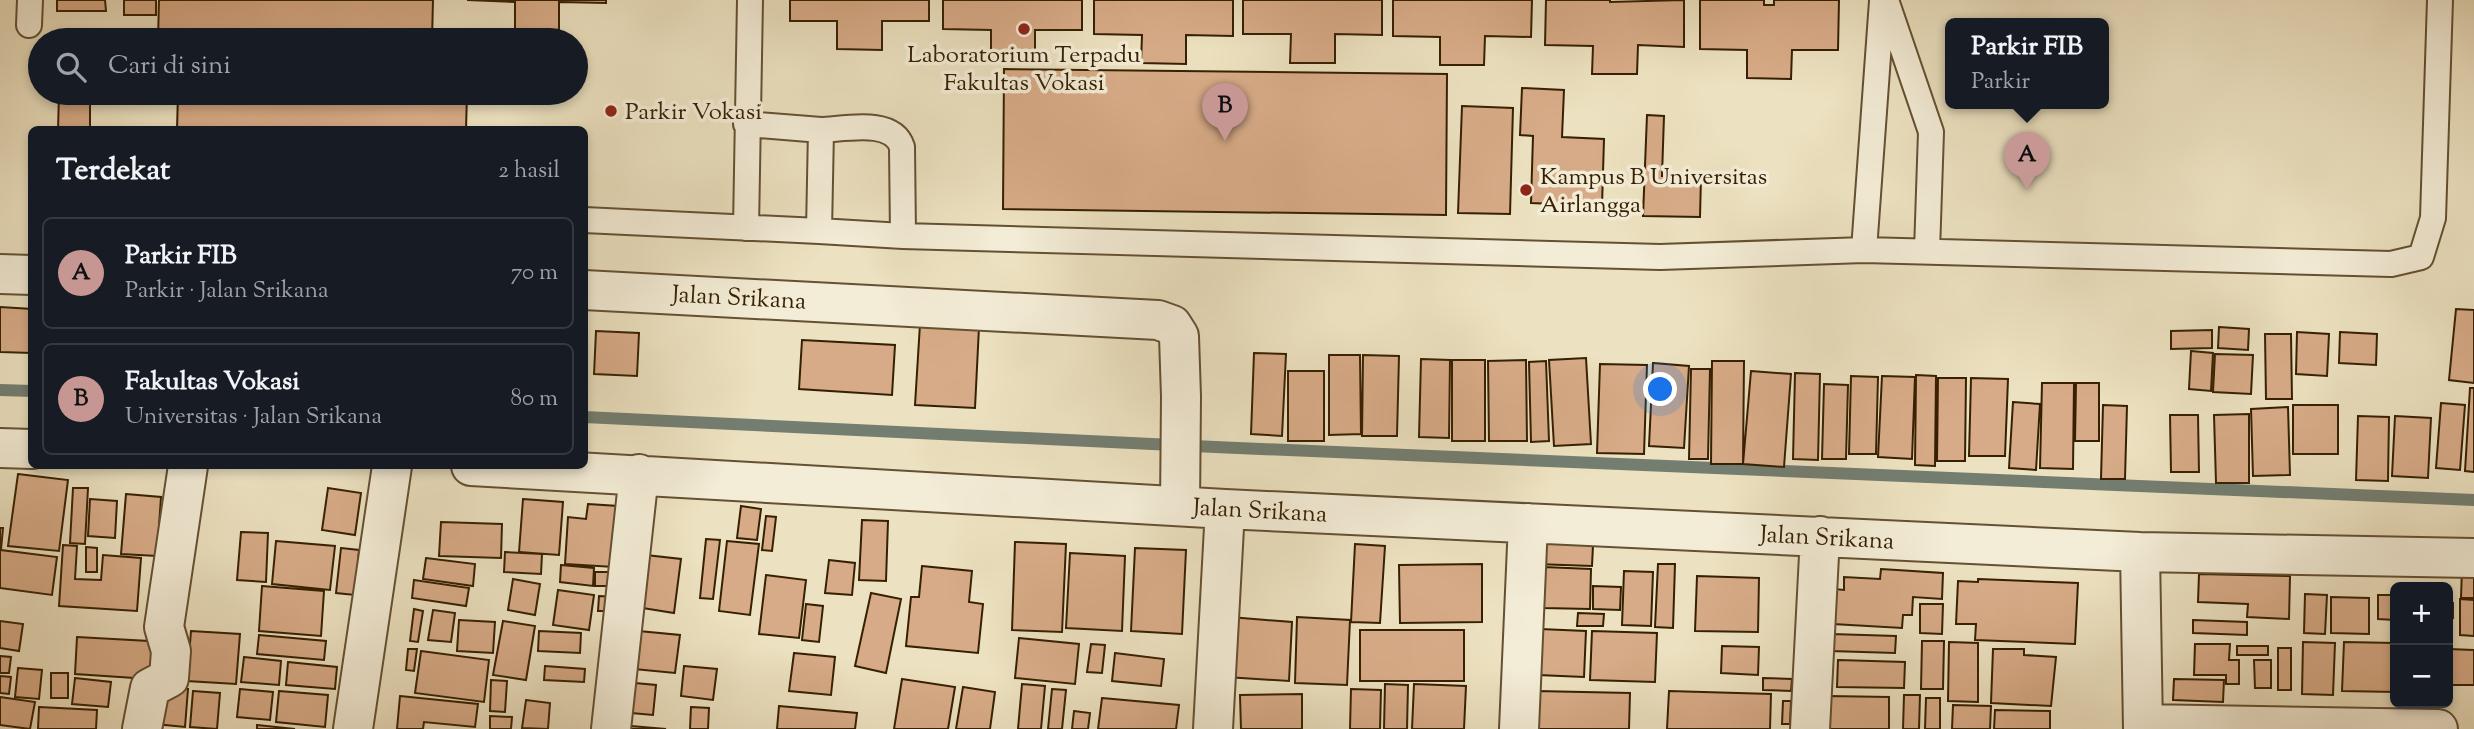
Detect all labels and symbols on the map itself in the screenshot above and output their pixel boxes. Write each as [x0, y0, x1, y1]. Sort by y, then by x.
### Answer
marker: Laboratorium Terpadu Fakultas Vokasi [1016, 21, 1032, 37]
place label: Laboratorium Terpadu Fakultas Vokasi [907, 39, 1141, 101]
pin: B [1202, 83, 1248, 141]
place label: Parkir Vokasi [625, 96, 762, 130]
marker: Parkir Vokasi [603, 103, 619, 119]
pin: A [2004, 132, 2050, 190]
place label: Kampus B Universitas Airlangga [1540, 161, 1767, 223]
marker: Kampus B Universitas Airlangga [1518, 182, 1534, 198]
street label: Jalan Srikana [669, 278, 807, 319]
your location [1643, 372, 1677, 406]
street label: Jalan Srikana [1190, 491, 1328, 532]
street label: Jalan Srikana [1757, 518, 1895, 559]

